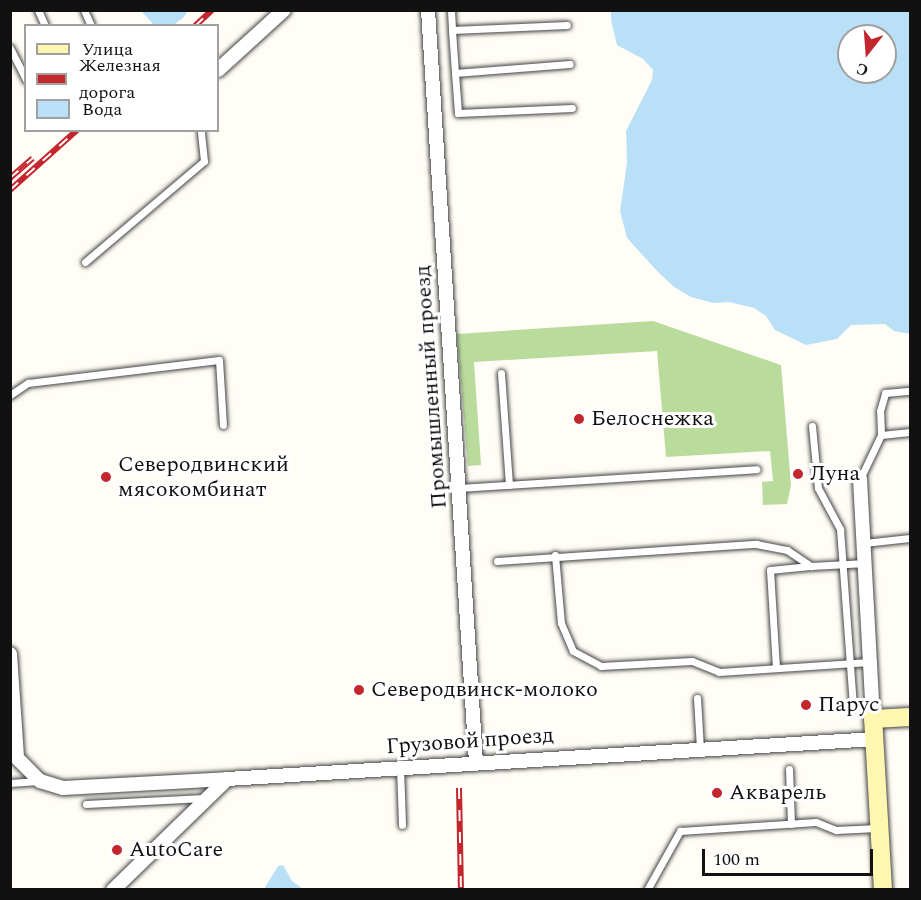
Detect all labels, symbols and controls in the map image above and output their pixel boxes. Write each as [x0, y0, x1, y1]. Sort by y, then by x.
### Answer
legend [24, 24, 219, 132]
north arrow [837, 24, 897, 84]
text: Улица [82, 36, 133, 63]
text: Железная дорога [79, 52, 161, 106]
text: С [853, 56, 871, 82]
text: Вода [82, 96, 122, 123]
street label: Промышленный проезд [409, 264, 453, 510]
place label: Белоснежка [591, 406, 714, 432]
marker: Белоснежка [572, 412, 586, 426]
place label: Северодвинский мясокомбинат [118, 451, 289, 502]
place label: Луна [810, 461, 860, 487]
marker: Луна [791, 467, 805, 481]
marker: Северодвинский мясокомбинат [99, 470, 113, 484]
place label: Северодвинск-молоко [371, 677, 598, 703]
marker: Северодвинск-молоко [352, 683, 366, 697]
place label: Парус [818, 692, 879, 718]
marker: Парус [799, 698, 813, 712]
street label: Грузовой проезд [385, 722, 555, 760]
place label: Акварель [729, 780, 826, 806]
marker: Акварель [710, 786, 724, 800]
place label: AutoCare [129, 837, 223, 863]
scale bar [705, 837, 876, 875]
marker: AutoCare [110, 843, 124, 857]
text: 100 m [713, 846, 760, 873]

